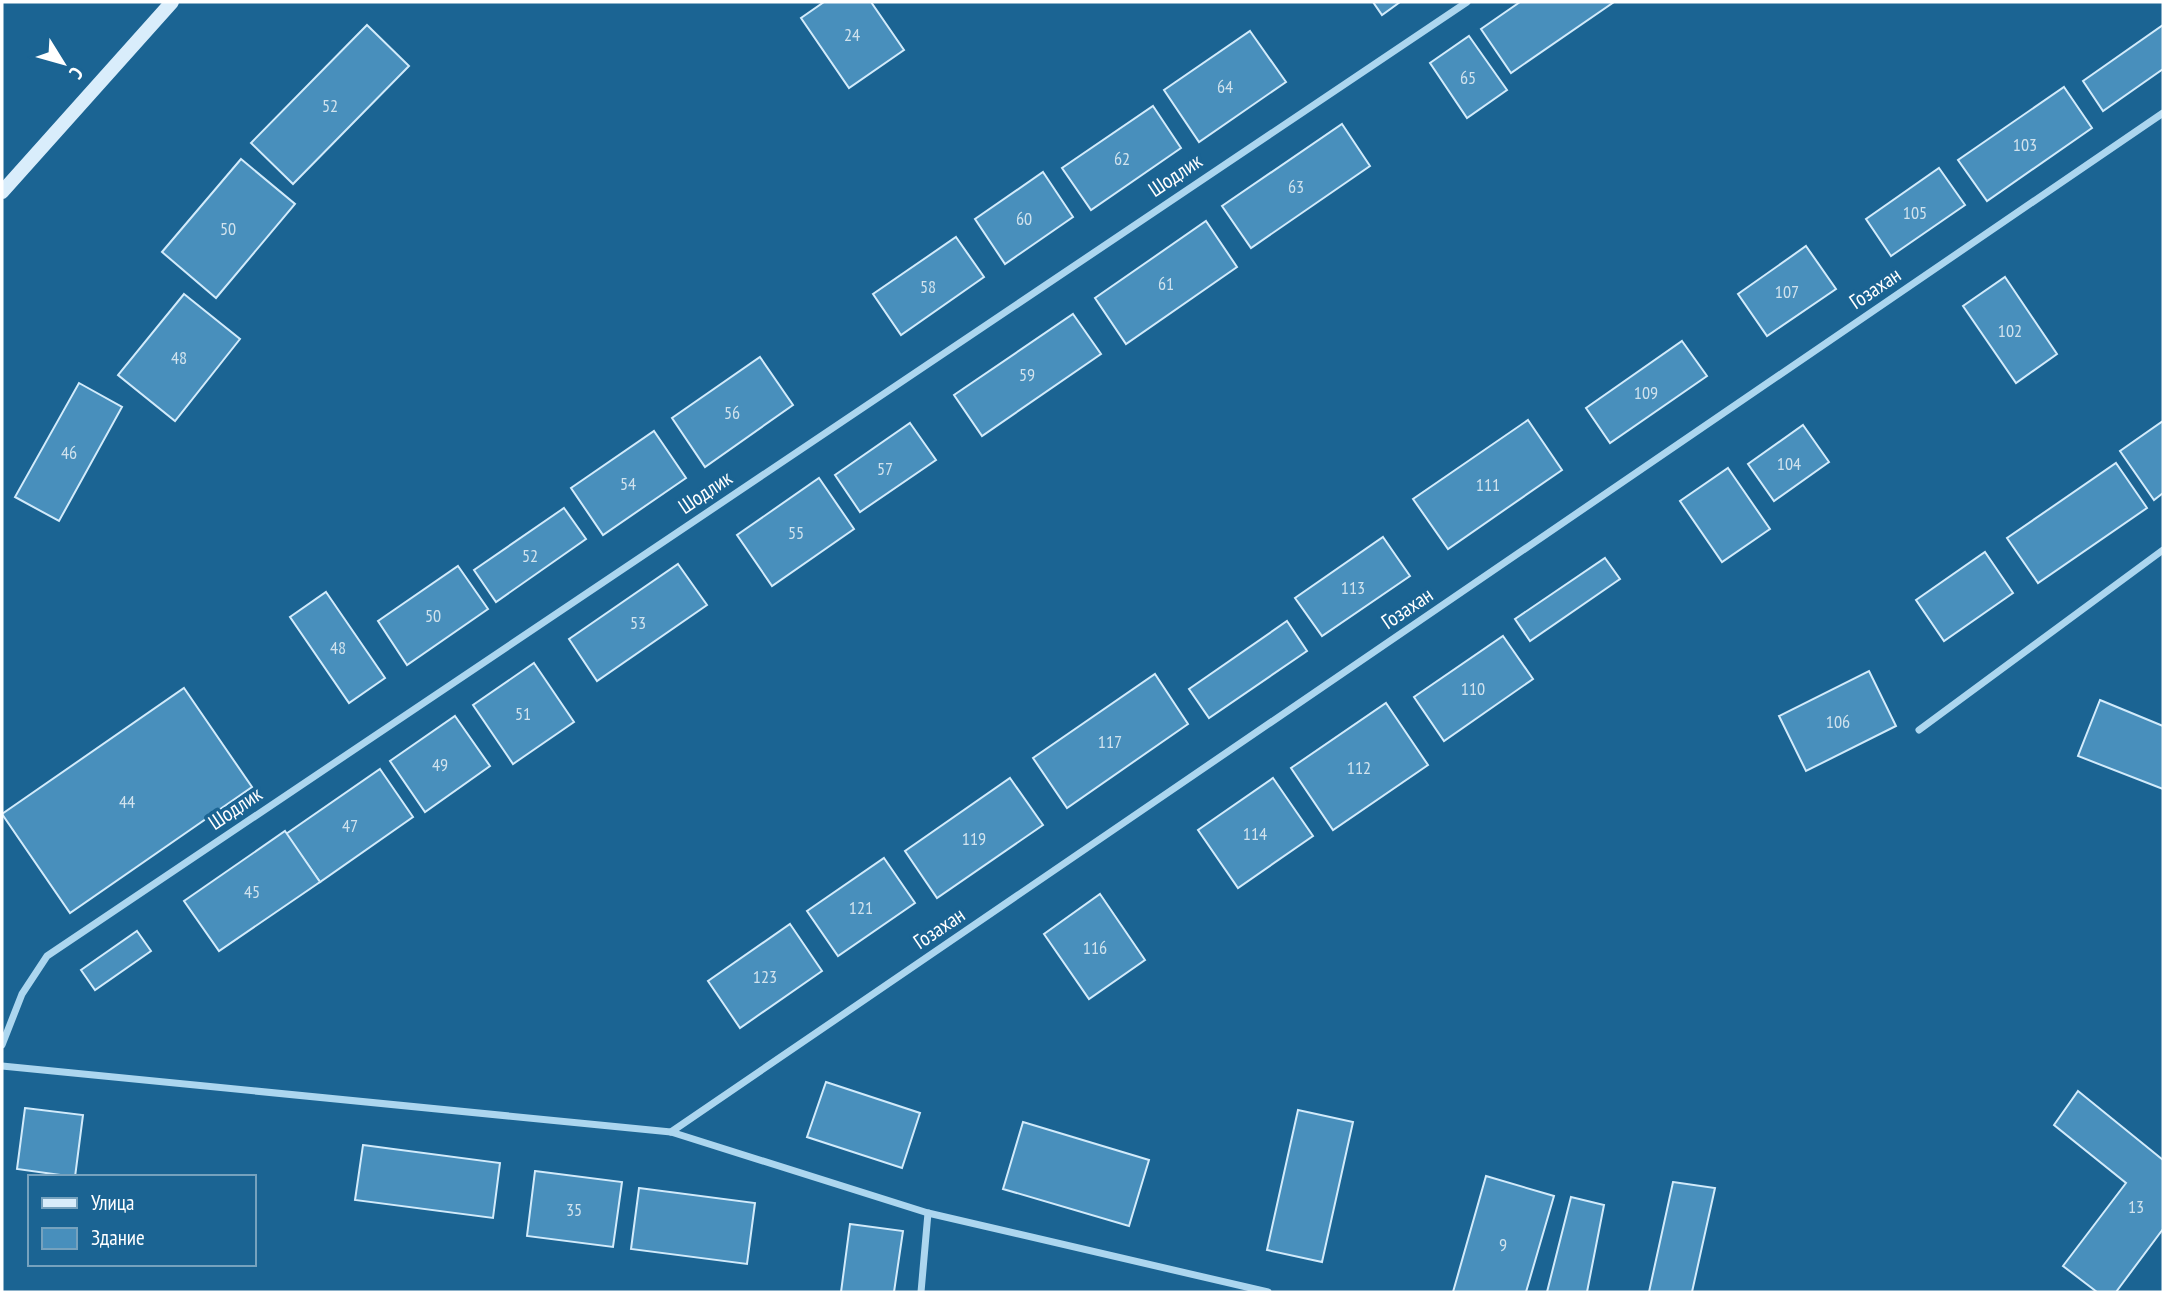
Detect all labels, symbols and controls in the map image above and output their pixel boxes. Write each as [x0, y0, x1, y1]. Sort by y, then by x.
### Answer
house number: 24 [844, 23, 860, 46]
north arrow [28, 28, 98, 98]
text: С [64, 63, 89, 84]
house number: 65 [1460, 66, 1476, 89]
house number: 64 [1217, 75, 1233, 98]
house number: 52 [322, 94, 338, 117]
house number: 103 [2013, 133, 2037, 156]
house number: 62 [1114, 147, 1130, 170]
street label: Шодлик [1143, 147, 1207, 203]
house number: 63 [1288, 175, 1304, 198]
house number: 105 [1903, 201, 1927, 224]
house number: 60 [1016, 207, 1032, 230]
house number: 50 [220, 217, 236, 240]
street label: Гозахан [1844, 261, 1906, 315]
house number: 61 [1158, 272, 1174, 295]
house number: 58 [920, 275, 936, 298]
house number: 107 [1775, 280, 1799, 303]
house number: 102 [1998, 319, 2022, 342]
house number: 48 [171, 346, 187, 369]
house number: 59 [1019, 363, 1035, 386]
house number: 109 [1634, 381, 1658, 404]
house number: 56 [724, 401, 740, 424]
house number: 46 [61, 441, 77, 464]
house number: 104 [1777, 452, 1801, 475]
house number: 57 [877, 457, 893, 480]
street label: Шодлик [673, 464, 737, 520]
house number: 54 [620, 472, 636, 495]
house number: 111 [1476, 473, 1500, 496]
house number: 55 [788, 521, 804, 544]
house number: 52 [522, 544, 538, 567]
house number: 113 [1341, 576, 1365, 599]
street label: Гозахан [1376, 581, 1438, 635]
house number: 50 [425, 604, 441, 627]
house number: 53 [630, 611, 646, 634]
house number: 48 [330, 636, 346, 659]
house number: 110 [1461, 677, 1485, 700]
house number: 51 [515, 702, 531, 725]
house number: 106 [1826, 710, 1850, 733]
house number: 117 [1098, 730, 1122, 753]
house number: 49 [432, 753, 448, 776]
house number: 112 [1347, 756, 1371, 779]
street label: Шодлик [203, 780, 267, 836]
house number: 44 [119, 790, 135, 813]
house number: 47 [342, 814, 358, 837]
house number: 114 [1243, 822, 1267, 845]
house number: 119 [962, 827, 986, 850]
house number: 45 [244, 880, 260, 903]
house number: 121 [849, 896, 873, 919]
street label: Гозахан [908, 901, 970, 955]
house number: 116 [1083, 936, 1107, 959]
house number: 123 [753, 965, 777, 988]
legend [28, 1175, 256, 1266]
text: Улица [91, 1189, 134, 1216]
house number: 13 [2128, 1195, 2144, 1218]
house number: 35 [566, 1198, 582, 1221]
text: Здание [91, 1224, 145, 1251]
house number: 9 [1499, 1233, 1507, 1256]

